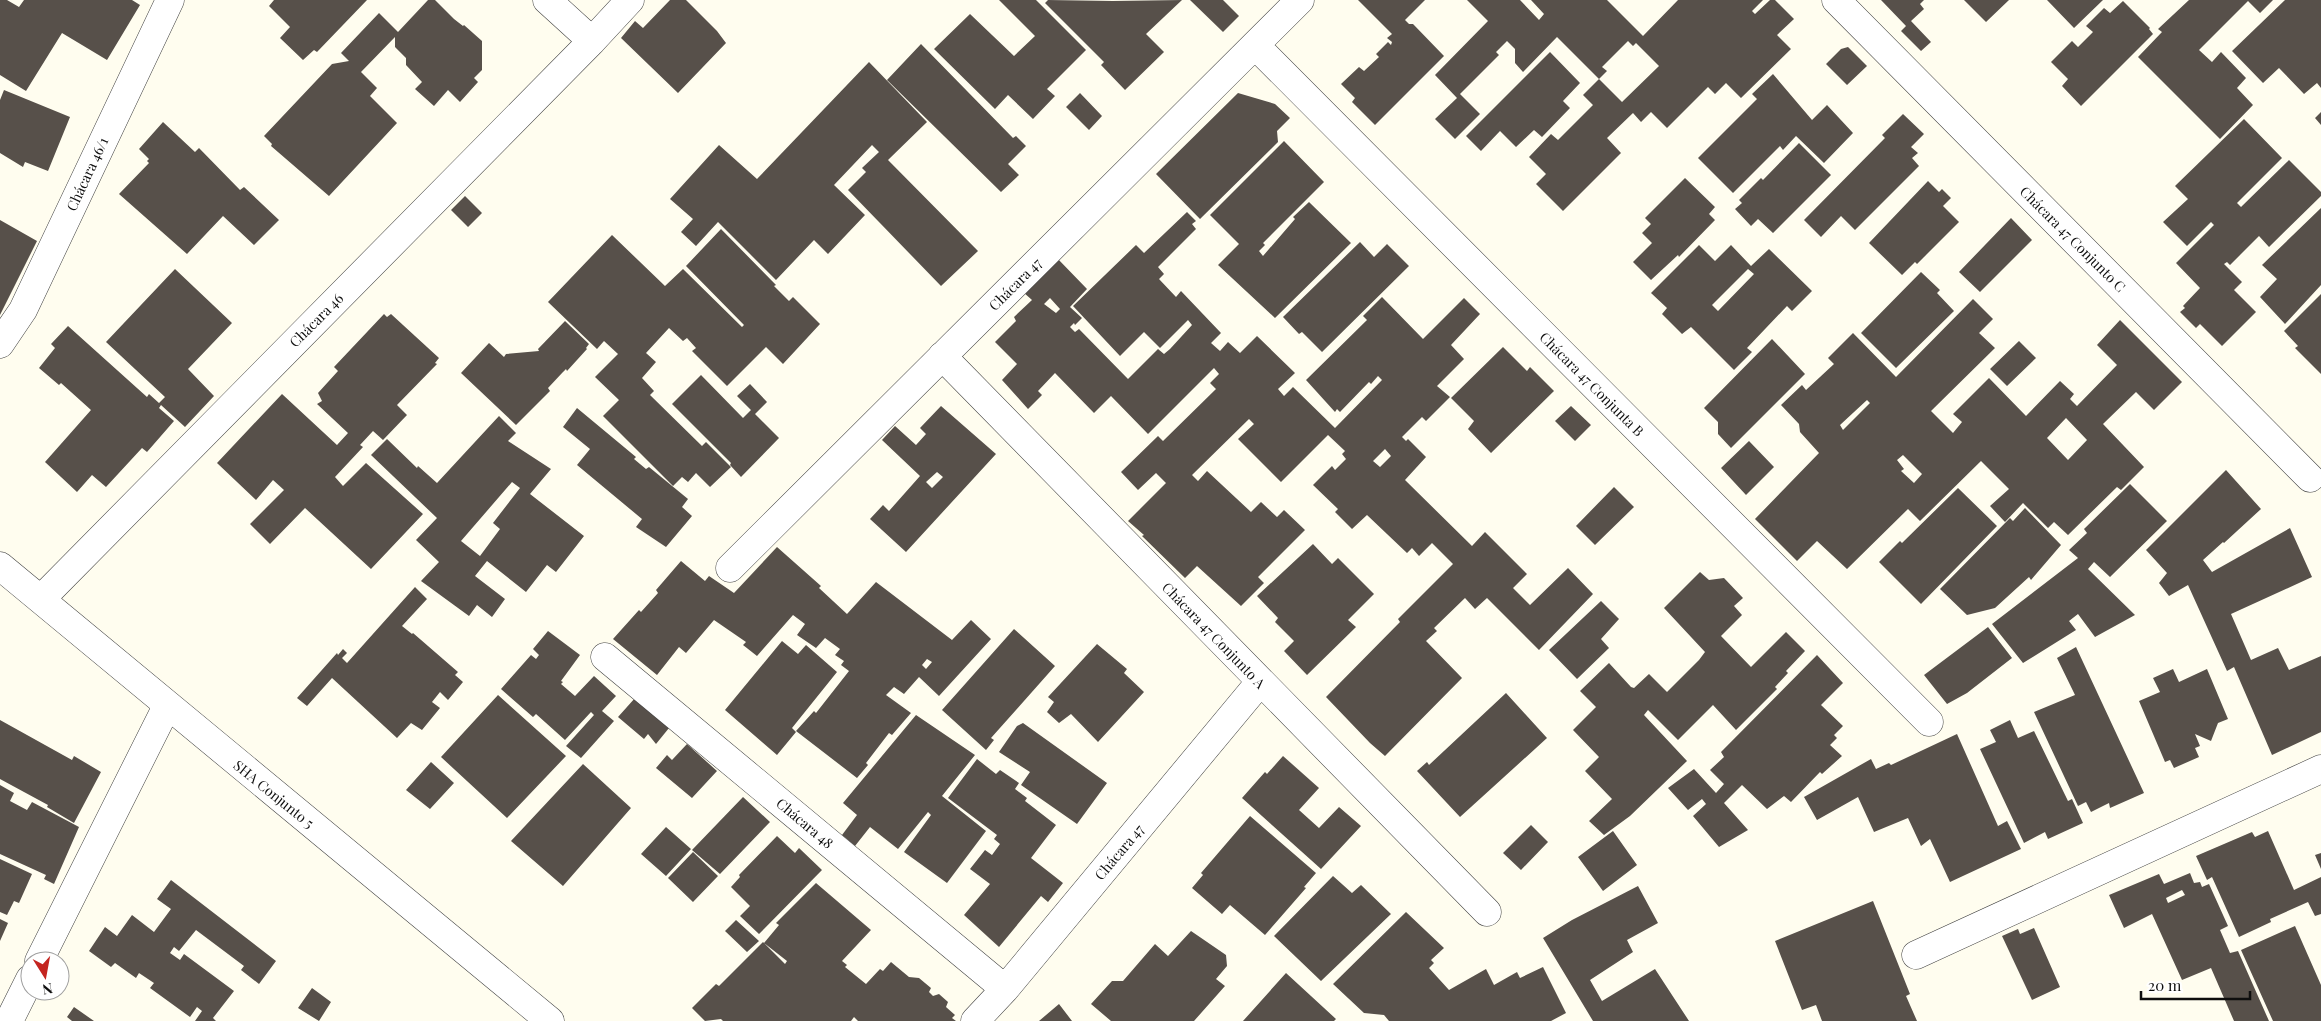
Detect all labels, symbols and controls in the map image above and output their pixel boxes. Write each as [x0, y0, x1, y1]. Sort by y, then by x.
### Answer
street label: Chácara 46/1 [62, 134, 112, 214]
street label: Chácara 47 Conjunto C [2016, 182, 2130, 296]
street label: Chácara 47 [985, 253, 1046, 314]
street label: Chácara 46 [285, 289, 347, 351]
street label: Chácara 47 Conjunta B [1536, 328, 1649, 441]
street label: Chácara 47 Conjunto A [1158, 578, 1270, 692]
street label: SHA Conjunto 5 [230, 756, 318, 832]
street label: Chácara 48 [772, 794, 838, 852]
street label: Chácara 47 [1090, 820, 1148, 884]
north arrow [20, 951, 70, 1001]
scale bar [2141, 968, 2250, 1000]
text: 20 m [2148, 975, 2182, 995]
text: N [41, 979, 54, 1000]

